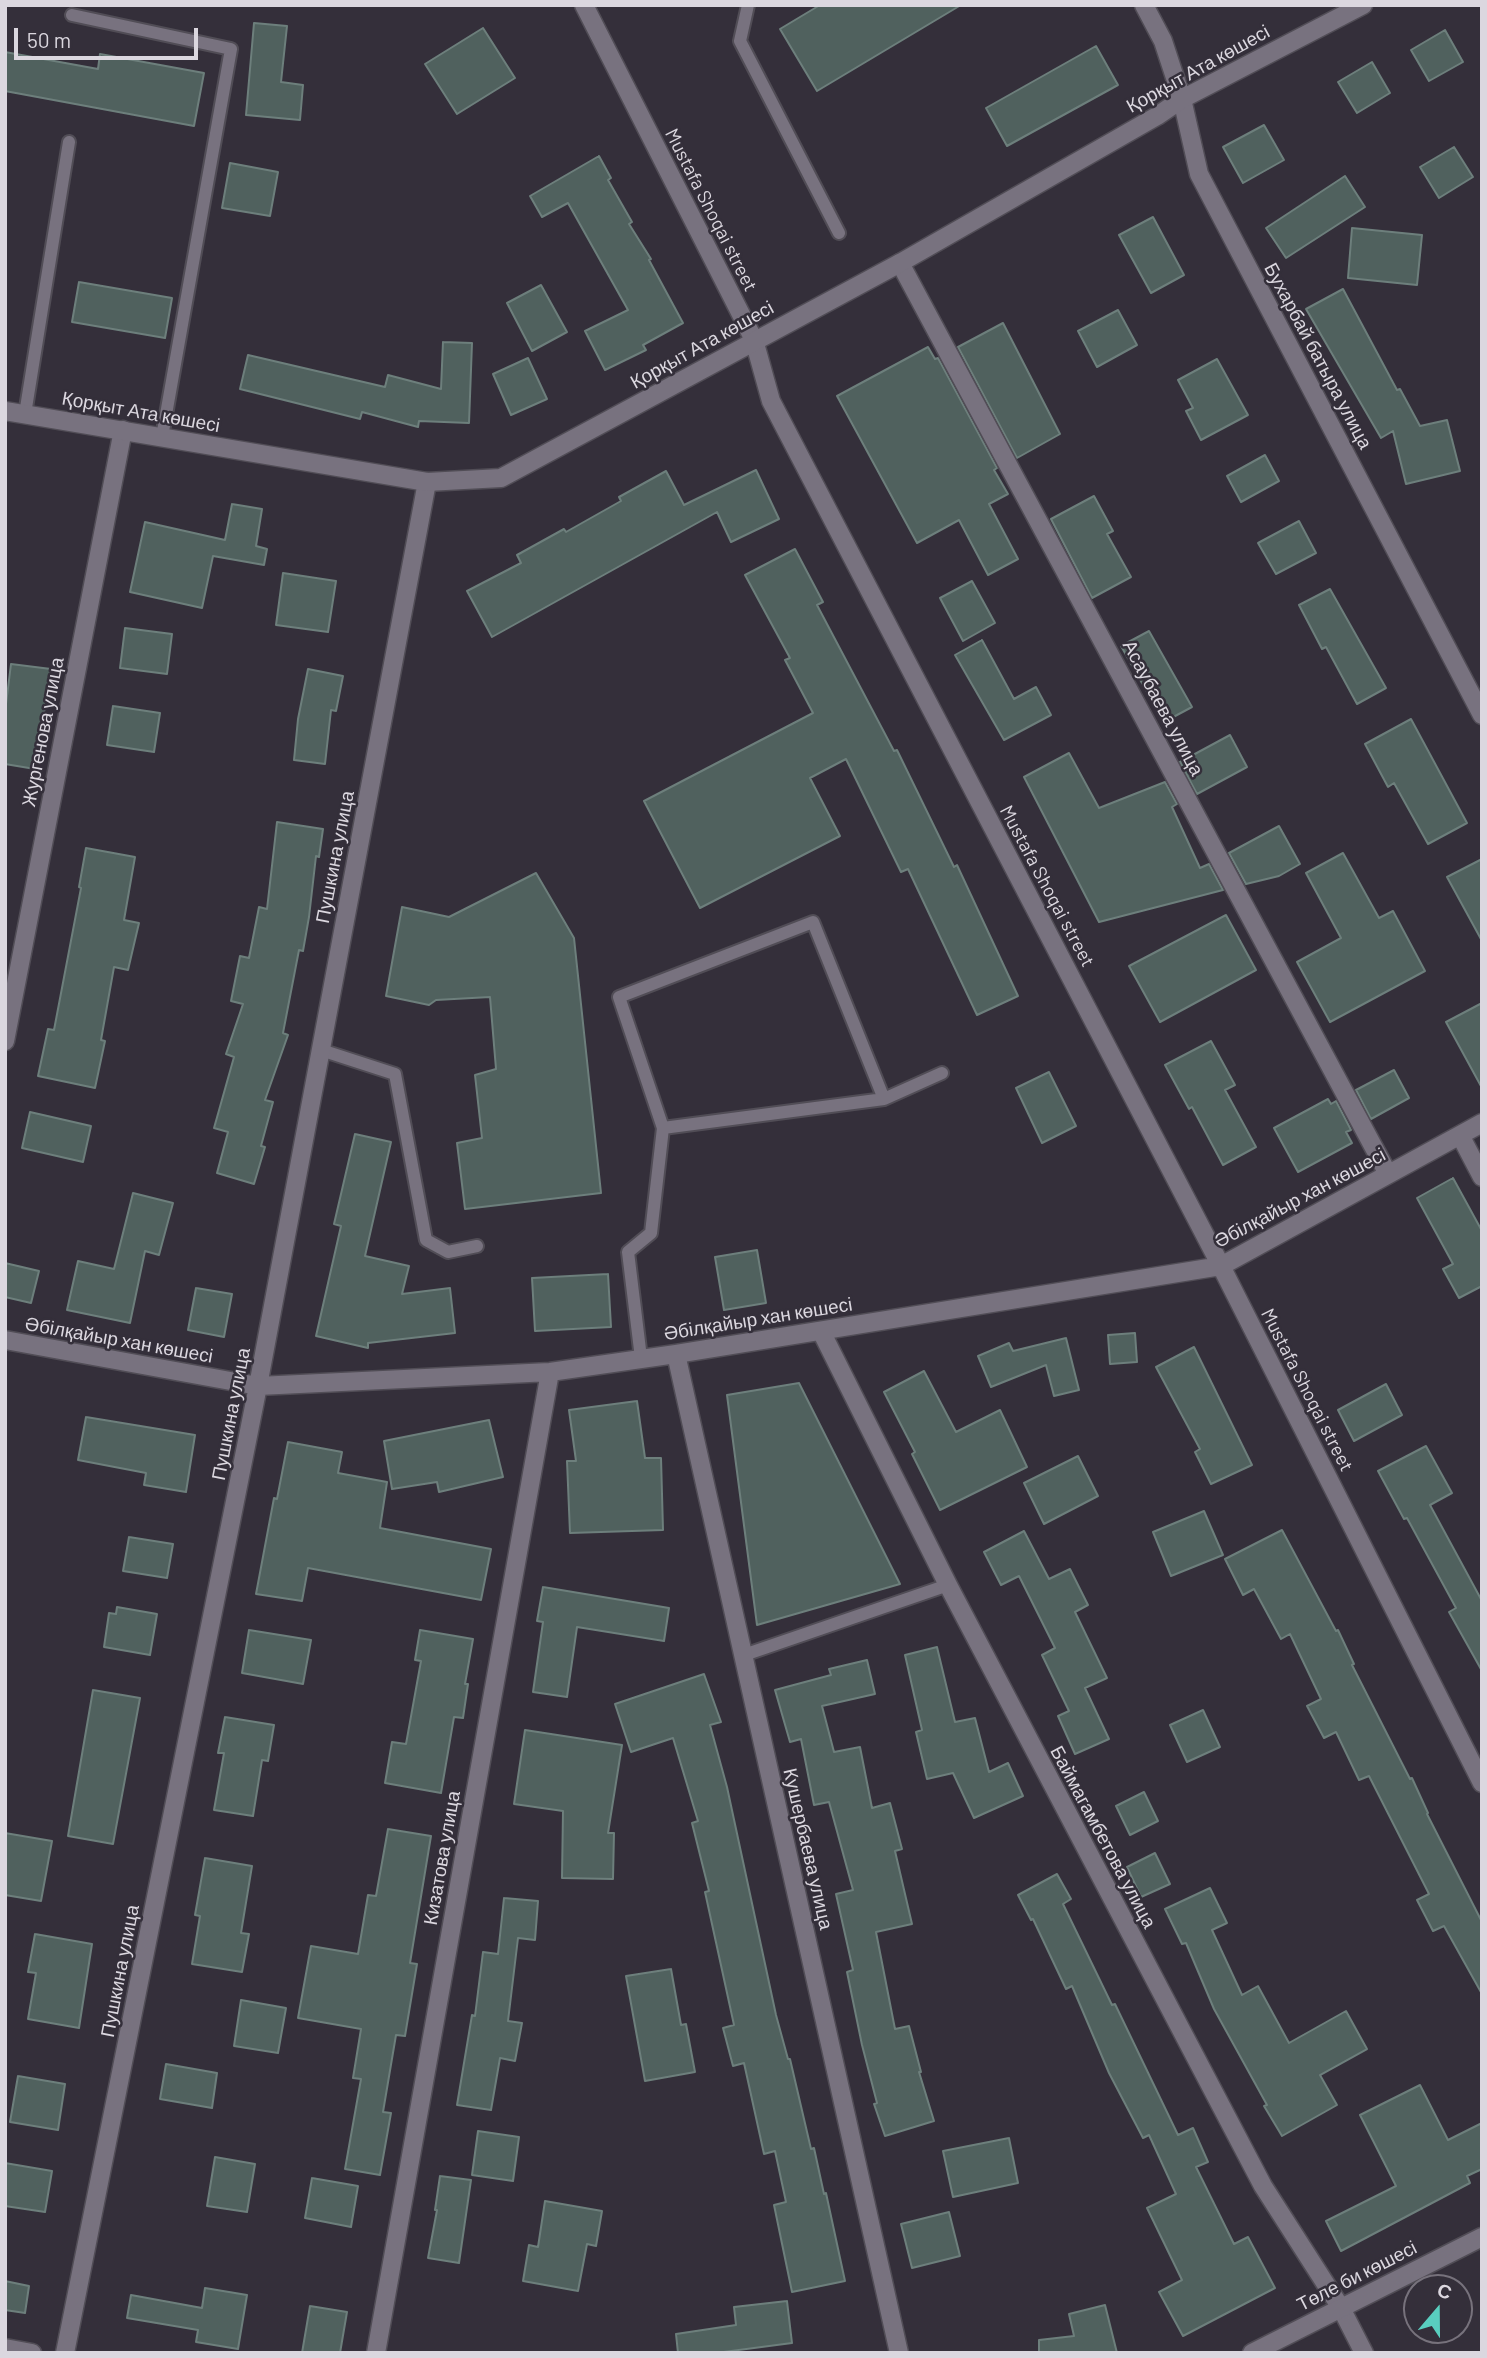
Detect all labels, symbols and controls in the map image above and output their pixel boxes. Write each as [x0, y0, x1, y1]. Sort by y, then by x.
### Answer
scale bar [18, 14, 201, 58]
street label: Қорқыт Ата көшесі [1122, 20, 1274, 118]
text: 50 m [27, 27, 71, 52]
street label: Mustafa Shoqai street [660, 125, 762, 295]
street label: Бухарбай батыра улица [1259, 259, 1377, 453]
street label: Қорқыт Ата көшесі [626, 296, 778, 394]
street label: Қорқыт Ата көшесі [60, 387, 222, 437]
street label: Асаубаева улица [1118, 636, 1208, 780]
street label: Жургенова улица [17, 655, 69, 809]
street label: Пушкина улица [311, 789, 359, 925]
street label: Mustafa Shoqai street [995, 801, 1099, 971]
street label: Әбілқайыр хан көшесі [1211, 1143, 1389, 1253]
street label: Әбілқайыр хан көшесі [662, 1293, 854, 1345]
street label: Mustafa Shoqai street [1256, 1305, 1358, 1475]
street label: Әбілқайыр хан көшесі [23, 1312, 215, 1368]
street label: Пушкина улица [207, 1346, 255, 1482]
street label: Баймагамбетова улица [1045, 1742, 1161, 1932]
street label: Кушербаева улица [778, 1766, 838, 1932]
street label: Кизатова улица [419, 1789, 465, 1927]
street label: Пушкина улица [96, 1903, 144, 2039]
street label: Төле би көшесі [1293, 2236, 1421, 2316]
north arrow [1403, 2274, 1473, 2344]
text: С [1434, 2278, 1455, 2304]

